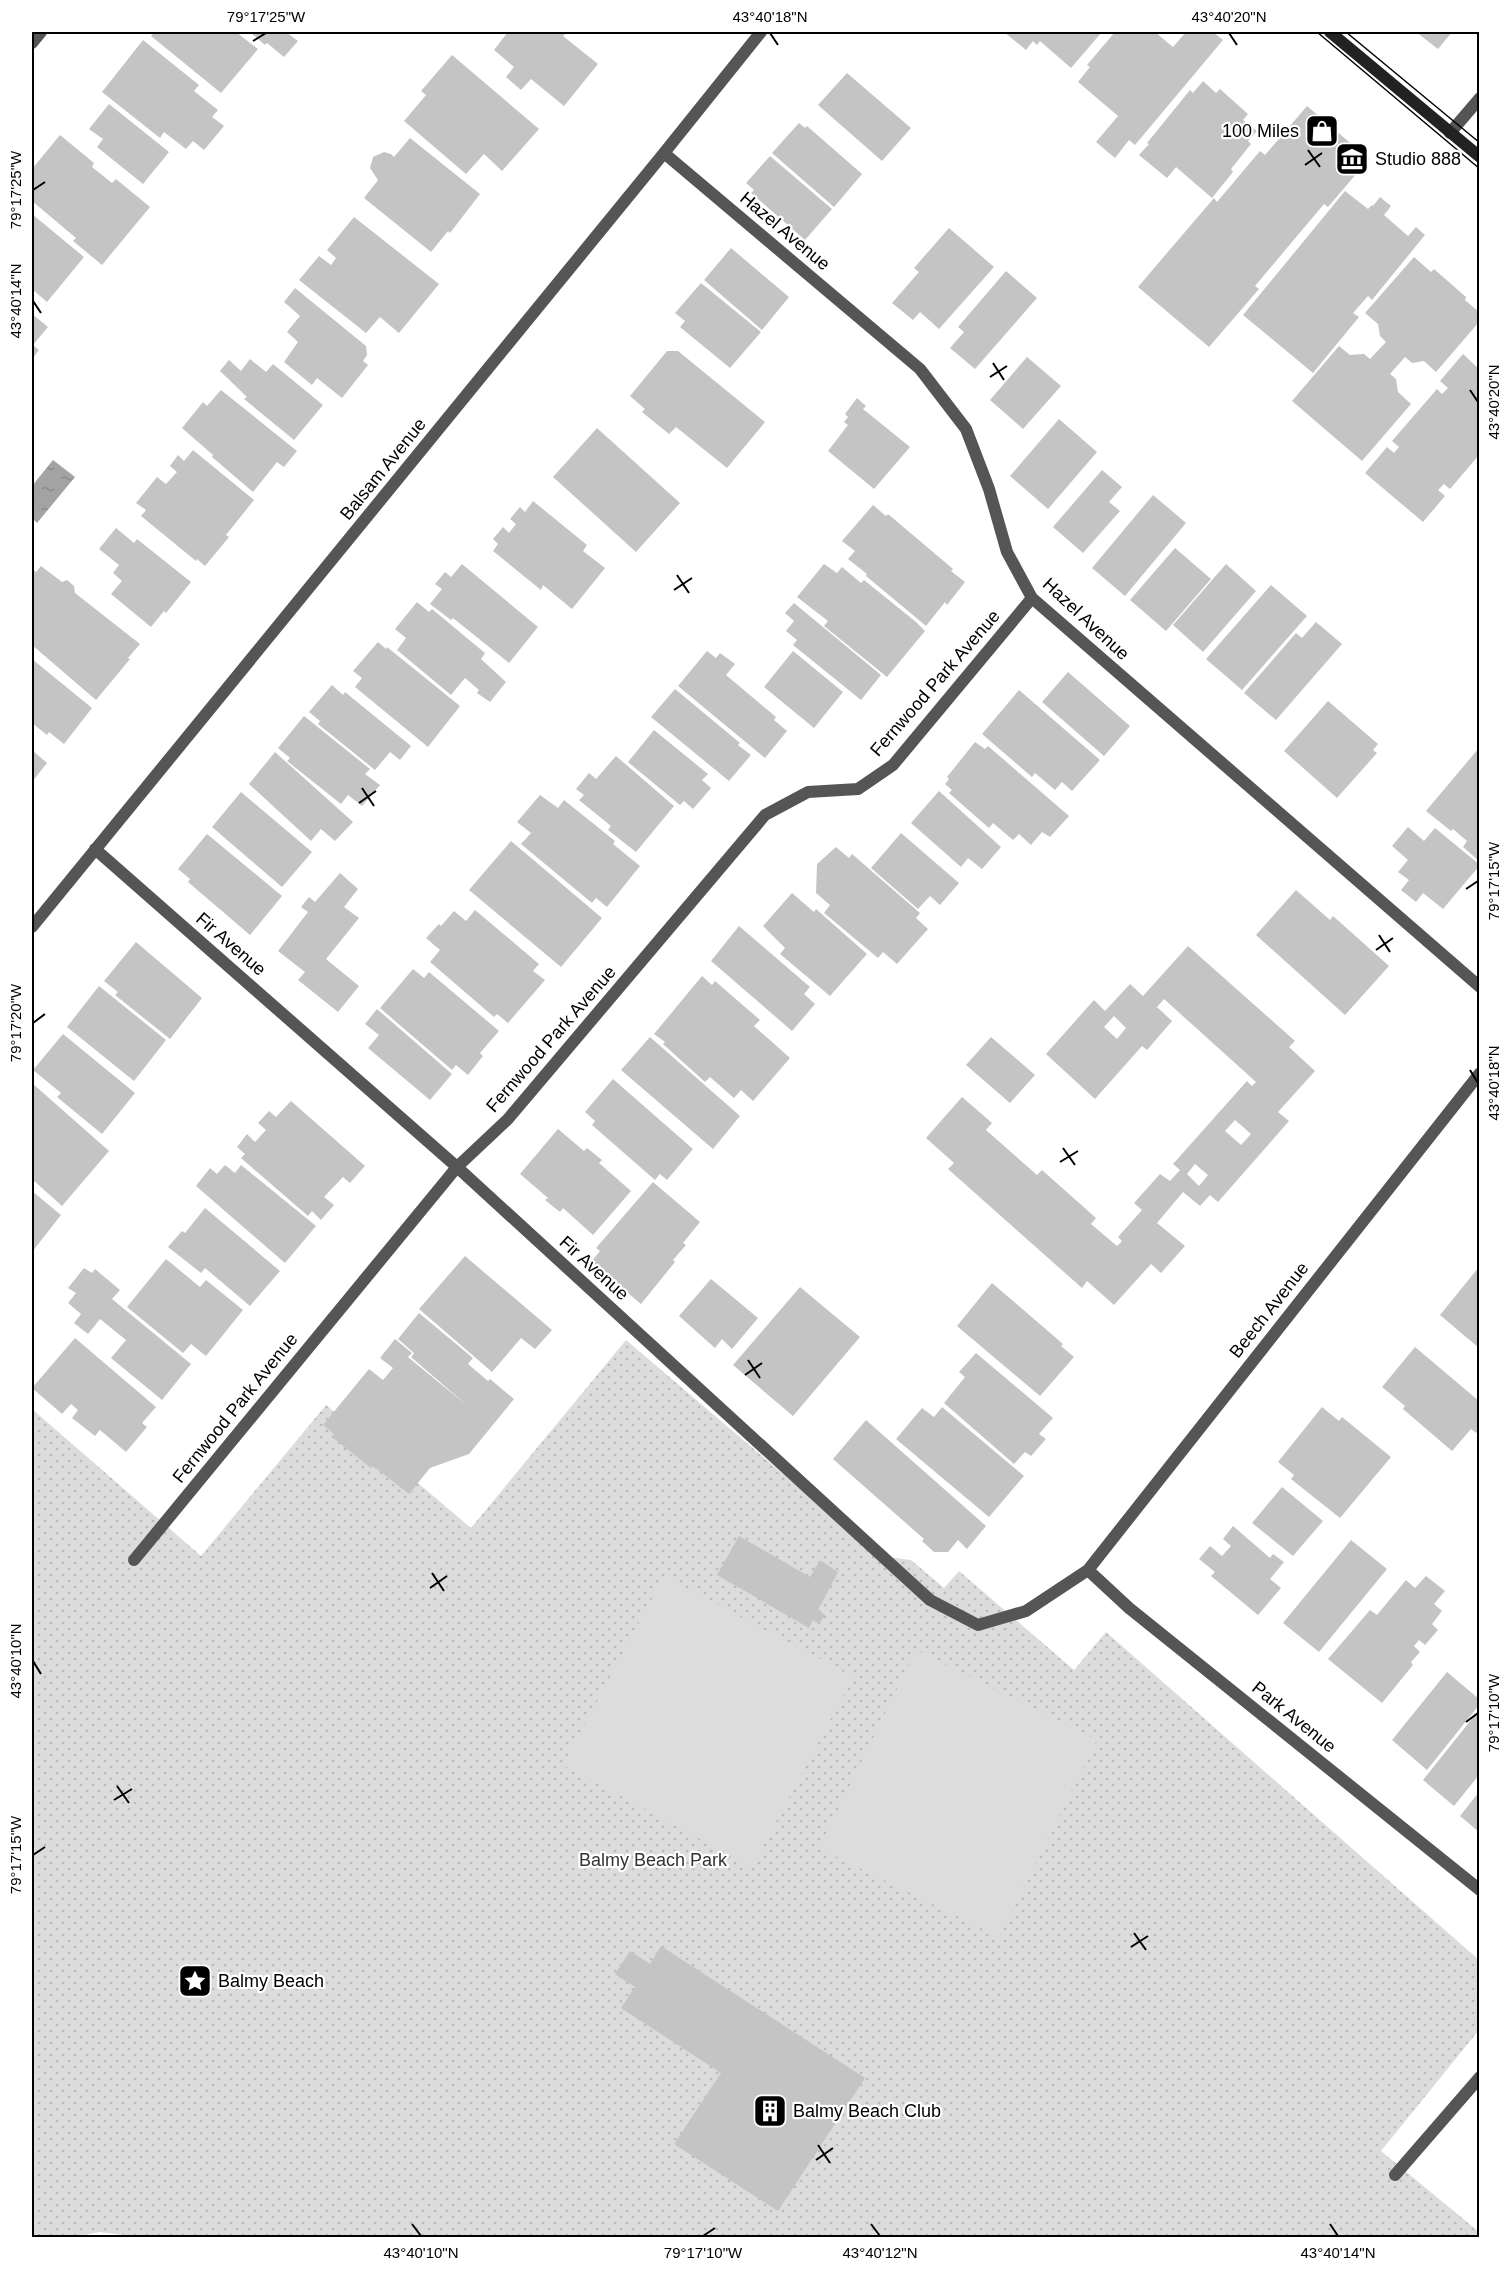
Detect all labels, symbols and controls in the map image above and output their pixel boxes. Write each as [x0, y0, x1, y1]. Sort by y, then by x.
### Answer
text: 79°17'25"W [227, 8, 306, 25]
text: 43°40'18"N [732, 8, 808, 25]
text: 43°40'20"N [1191, 8, 1267, 25]
shop icon: 100 Miles [1304, 113, 1340, 149]
place label: 100 Miles [1222, 121, 1299, 141]
museum icon: Studio 888 [1334, 141, 1370, 177]
place label: Studio 888 [1375, 149, 1461, 169]
text: 79°17'25"W [7, 150, 24, 229]
street label: Hazel Avenue [736, 188, 834, 274]
text: 43°40'14"N [7, 263, 24, 339]
text: 43°40'20"N [1485, 364, 1502, 440]
street label: Balsam Avenue [336, 414, 430, 524]
street label: Hazel Avenue [1039, 574, 1133, 664]
street label: Fernwood Park Avenue [866, 606, 1004, 760]
text: 79°17'15"W [1485, 841, 1502, 920]
street label: Fir Avenue [192, 908, 270, 980]
street label: Fernwood Park Avenue [482, 962, 620, 1116]
text: 79°17'20"W [7, 983, 24, 1062]
text: 43°40'18"N [1485, 1045, 1502, 1121]
street label: Fir Avenue [555, 1232, 633, 1304]
street label: Beech Avenue [1225, 1258, 1313, 1362]
street label: Fernwood Park Avenue [168, 1329, 302, 1487]
text: 43°40'10"N [7, 1623, 24, 1699]
text: 79°17'10"W [1485, 1673, 1502, 1752]
street label: Park Avenue [1248, 1677, 1340, 1757]
text: 79°17'15"W [7, 1815, 24, 1894]
park label: Balmy Beach Park [579, 1850, 728, 1870]
place icon: Balmy Beach [177, 1963, 213, 1999]
place label: Balmy Beach [218, 1971, 324, 1991]
building icon: Balmy Beach Club [752, 2093, 788, 2129]
place label: Balmy Beach Club [793, 2101, 941, 2121]
text: 43°40'10"N [383, 2244, 459, 2261]
text: 79°17'10"W [664, 2244, 743, 2261]
text: 43°40'12"N [842, 2244, 918, 2261]
text: 43°40'14"N [1300, 2244, 1376, 2261]

